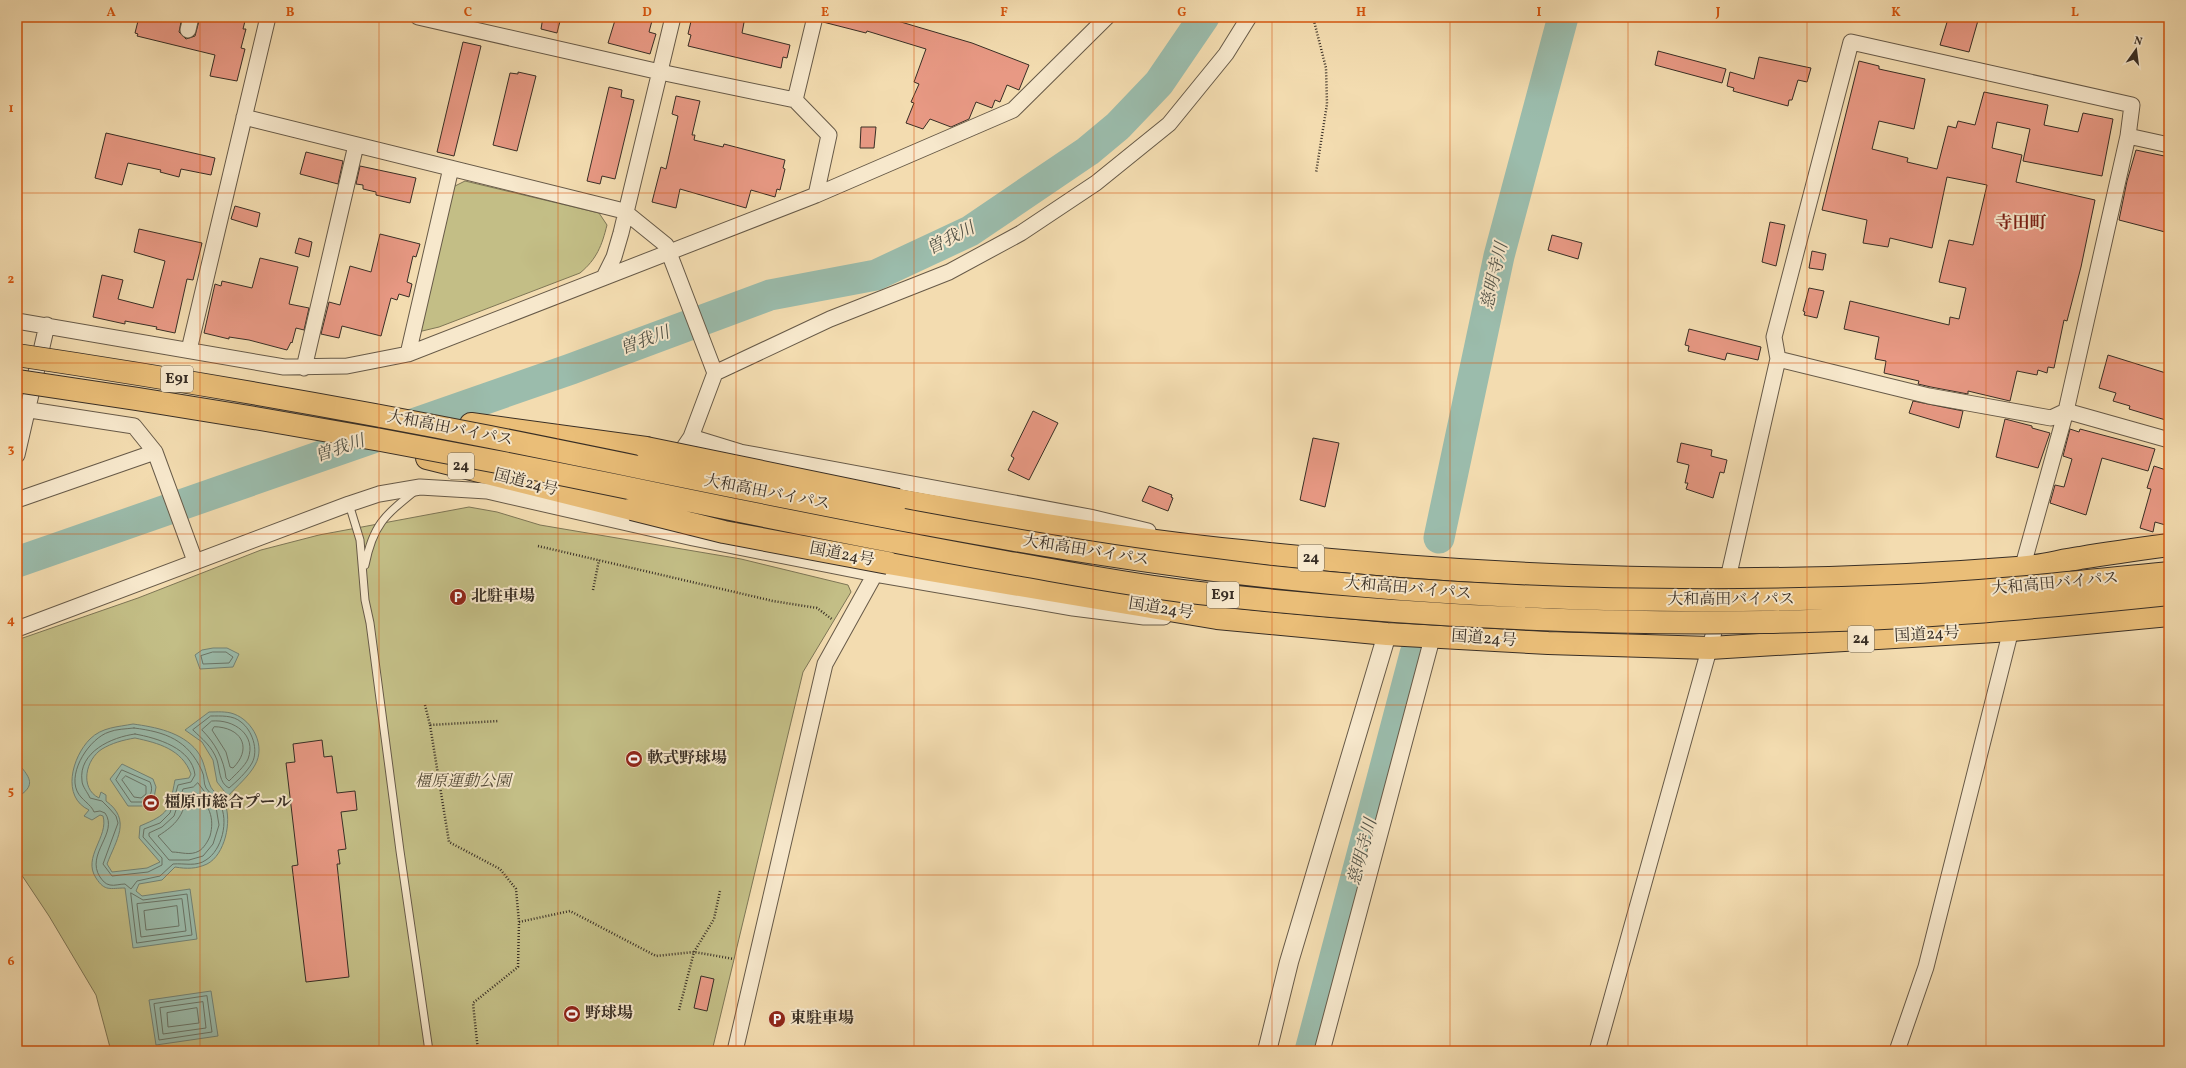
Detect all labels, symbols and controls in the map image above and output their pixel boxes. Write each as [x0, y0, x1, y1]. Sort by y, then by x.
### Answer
text: A [106, 4, 116, 22]
text: B [286, 4, 295, 22]
text: C [464, 4, 472, 22]
text: D [642, 4, 652, 22]
text: E [821, 4, 829, 22]
text: F [1000, 4, 1008, 22]
text: G [1177, 4, 1187, 22]
text: H [1356, 4, 1366, 22]
text: I [1537, 4, 1542, 22]
text: J [1715, 4, 1721, 22]
text: K [1891, 4, 1901, 22]
text: L [2071, 4, 2079, 22]
north arrow [2116, 30, 2156, 70]
text: N [2132, 34, 2144, 50]
text: 1 [8, 100, 14, 118]
district label: 寺田町 [1996, 212, 2047, 235]
water label: 曽我川 [923, 216, 981, 261]
water label: 慈明寺川 [1476, 238, 1514, 312]
text: 2 [8, 271, 15, 289]
water label: 曽我川 [617, 321, 675, 361]
road number: E91 [161, 366, 193, 392]
street label: 大和高田バイパス [385, 406, 515, 452]
water label: 曽我川 [312, 429, 370, 468]
text: 3 [8, 441, 15, 459]
road number: 24 [448, 453, 474, 479]
street label: 国道24号 [491, 464, 561, 502]
street label: 大和高田バイパス [702, 470, 832, 516]
street label: 大和高田バイパス [1021, 530, 1151, 572]
street label: 国道24号 [808, 538, 876, 572]
road number: 24 [1298, 545, 1324, 571]
street label: 大和高田バイパス [1990, 567, 2120, 601]
street label: 大和高田バイパス [1343, 572, 1473, 606]
road number: E91 [1207, 582, 1239, 608]
place label: 北駐車場 [471, 586, 535, 608]
parking icon: 北駐車場 [448, 587, 468, 607]
street label: 大和高田バイパス [1667, 589, 1795, 611]
street label: 国道24号 [1127, 593, 1195, 625]
text: 4 [7, 612, 15, 630]
street label: 国道24号 [1894, 622, 1960, 648]
street label: 国道24号 [1450, 626, 1518, 652]
road number: 24 [1848, 626, 1874, 652]
place label: 軟式野球場 [647, 748, 727, 770]
sports icon: 軟式野球場 [624, 749, 644, 769]
park label: 橿原運動公園 [415, 771, 514, 793]
text: 5 [8, 783, 14, 801]
place label: 橿原市総合プール [164, 792, 291, 814]
sports icon: 橿原市総合プール [141, 793, 161, 813]
water label: 慈明寺川 [1343, 814, 1383, 888]
text: 6 [7, 953, 15, 971]
place label: 野球場 [585, 1003, 633, 1025]
sports icon: 野球場 [562, 1004, 582, 1024]
place label: 東駐車場 [790, 1008, 854, 1030]
parking icon: 東駐車場 [767, 1009, 787, 1029]

